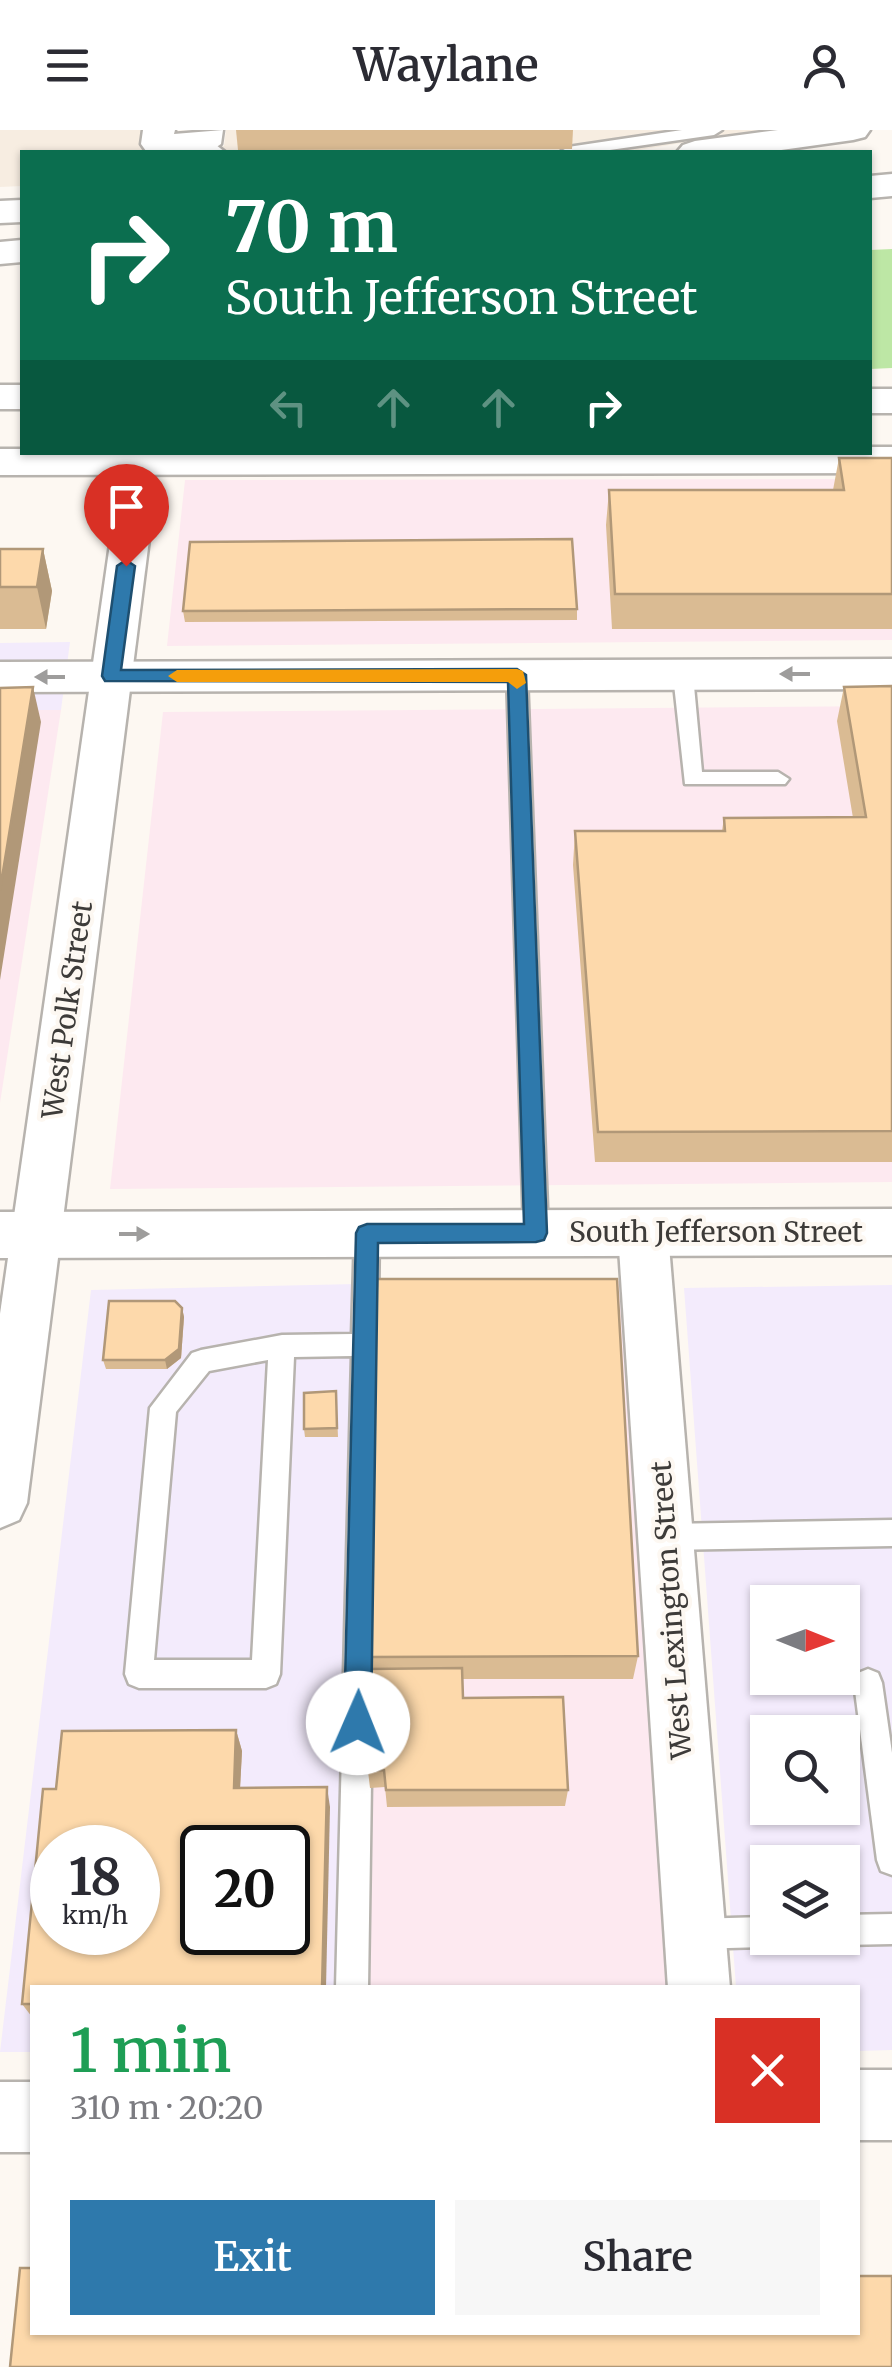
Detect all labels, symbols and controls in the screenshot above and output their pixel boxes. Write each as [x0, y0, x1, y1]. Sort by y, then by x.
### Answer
text: Waylane [353, 37, 539, 93]
icon: menu [40, 38, 95, 93]
icon: person [797, 38, 852, 93]
text: 70 m [225, 183, 398, 271]
icon: right [60, 190, 190, 320]
text: South Jefferson Street [225, 270, 698, 326]
icon: left [261, 380, 316, 435]
icon: ahead [366, 380, 421, 435]
icon: ahead [471, 380, 526, 435]
icon: right [576, 380, 631, 435]
pin [84, 464, 169, 567]
icon: arrive [99, 479, 154, 534]
one-way arrow [778, 666, 810, 682]
one-way arrow [33, 669, 65, 685]
street label: West Polk Street [34, 899, 100, 1122]
street label: South Jefferson Street [569, 1214, 863, 1250]
one-way arrow [118, 1226, 150, 1242]
street label: West Lexington Street [643, 1460, 699, 1761]
north arrow [750, 1585, 860, 1695]
map controls [750, 1585, 860, 1955]
position arrow [306, 1671, 410, 1775]
button: search [750, 1715, 860, 1825]
speed limit sign: 20 [180, 1825, 310, 1955]
button: layers [750, 1845, 860, 1955]
text: 18 [69, 1846, 121, 1909]
text: km/h [62, 1899, 128, 1931]
text: 1 min [70, 2013, 231, 2088]
button: close [715, 2018, 820, 2123]
text: 310 m · 20:20 [70, 2088, 264, 2128]
button: Exit [70, 2200, 435, 2315]
button: Share [455, 2200, 820, 2315]

